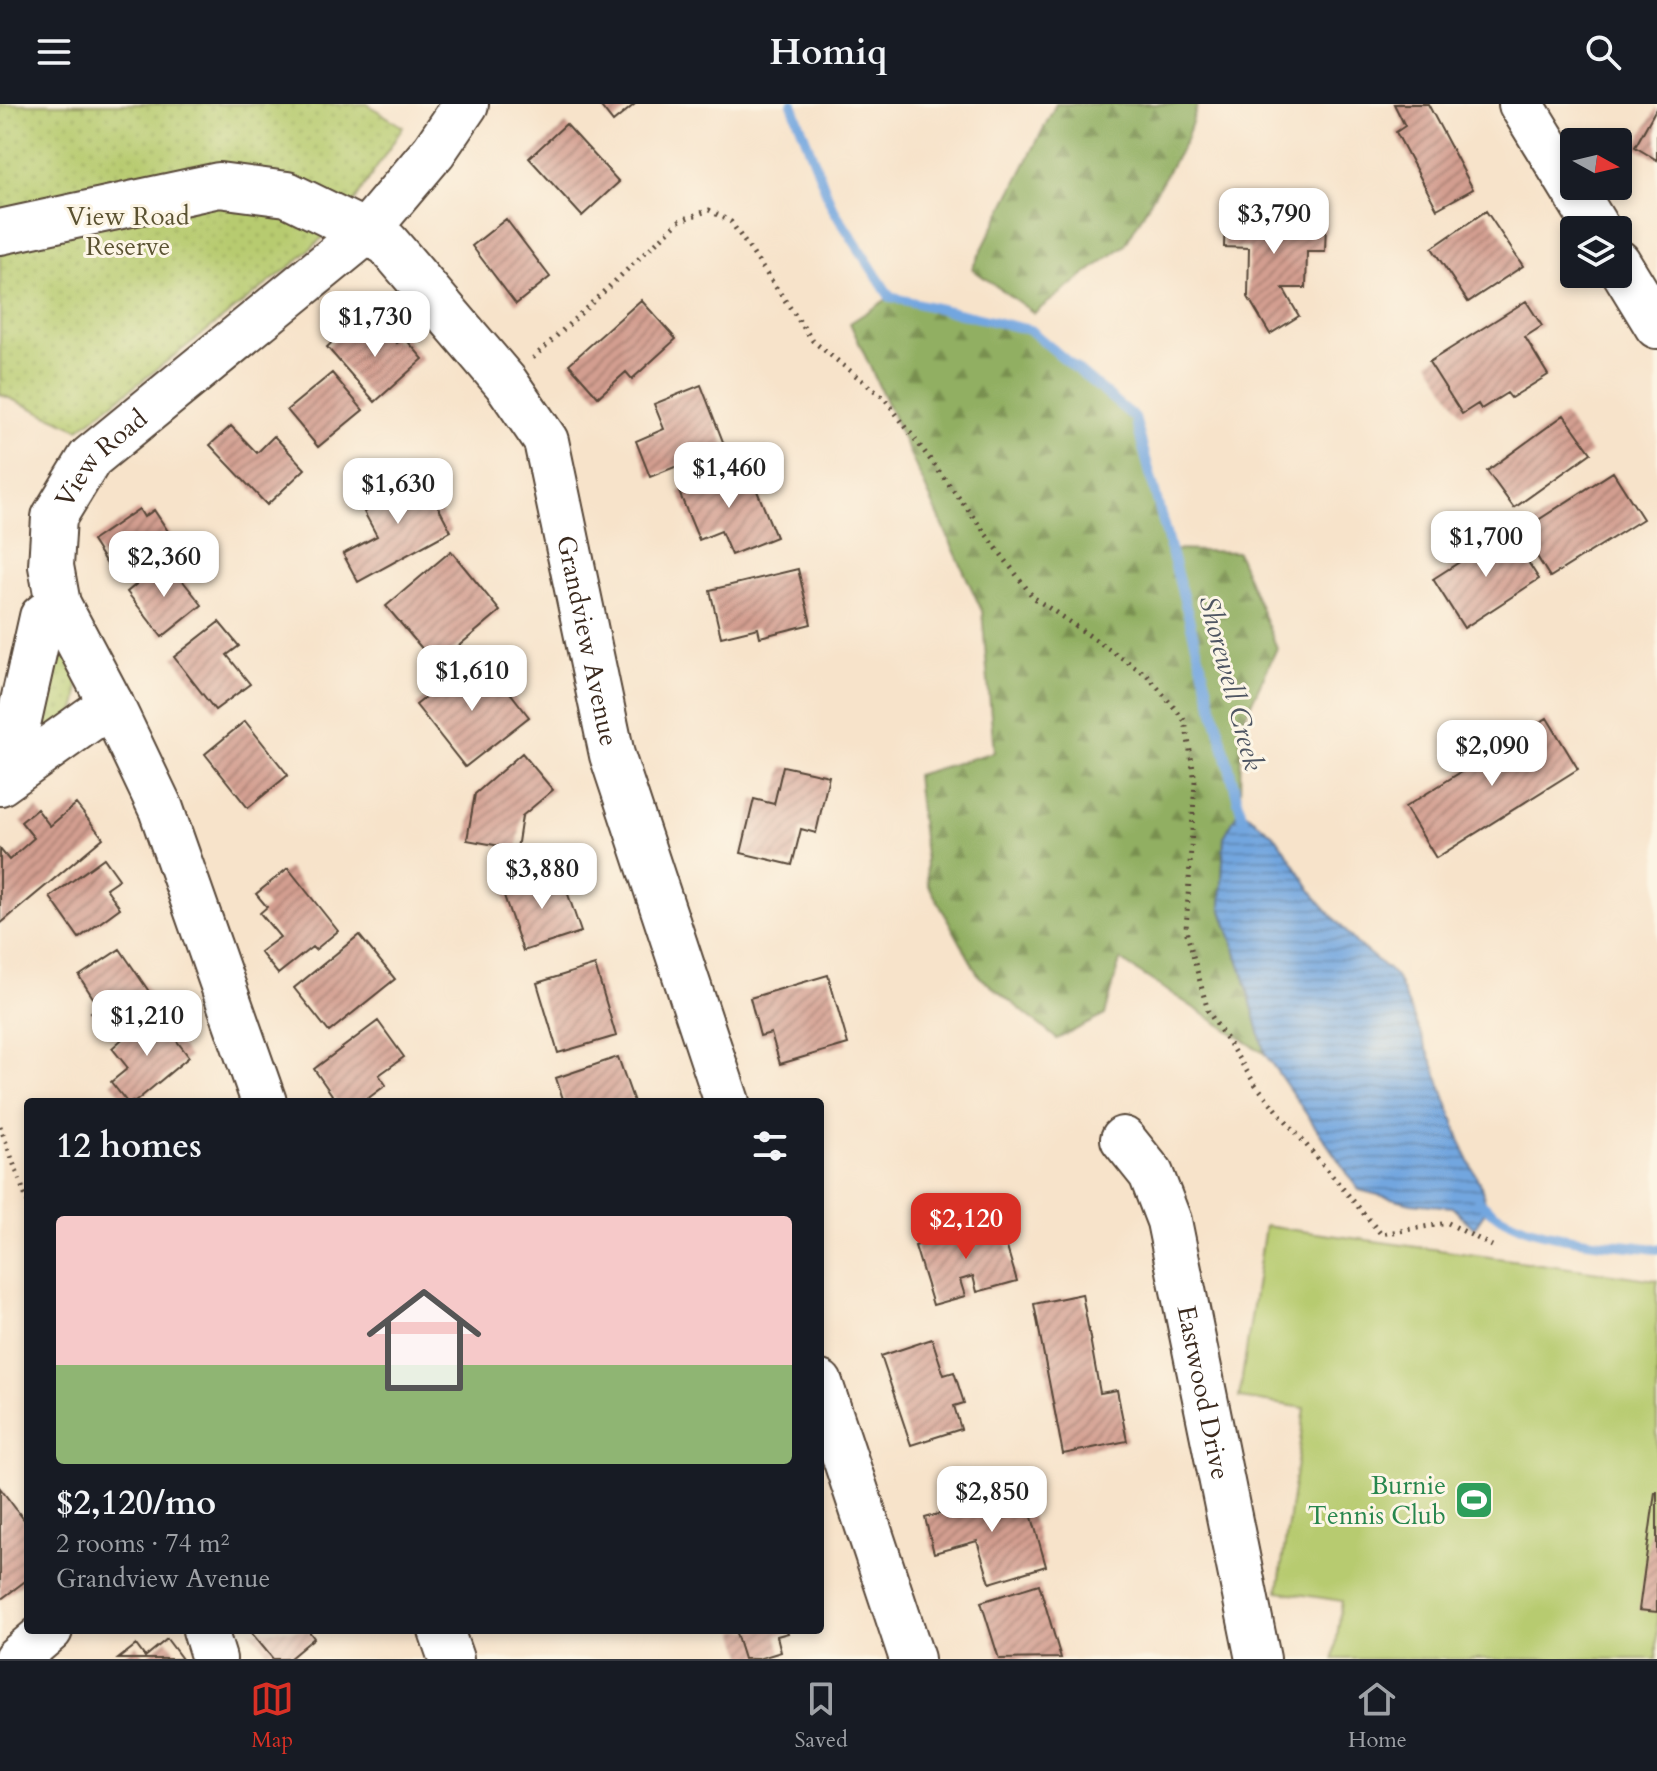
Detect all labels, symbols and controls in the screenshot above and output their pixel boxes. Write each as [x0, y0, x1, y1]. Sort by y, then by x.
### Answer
text: Homiq [770, 28, 887, 77]
icon: menu [32, 30, 76, 74]
icon: search [1581, 30, 1625, 74]
north arrow [1560, 128, 1632, 200]
map controls [1560, 128, 1632, 288]
pin: $3,790 [1209, 188, 1339, 256]
text: $3,790 [1237, 196, 1311, 231]
park label: View Road Reserve [66, 199, 190, 264]
button: layers [1560, 216, 1632, 288]
pin: $1,730 [310, 291, 440, 359]
text: $1,730 [338, 299, 412, 334]
street label: View Road [47, 401, 154, 514]
pin: $1,460 [664, 442, 794, 510]
text: $1,460 [692, 450, 766, 485]
pin: $1,630 [333, 458, 463, 526]
text: $1,630 [361, 466, 435, 501]
pin: $1,700 [1421, 511, 1551, 579]
text: $1,700 [1449, 519, 1523, 554]
pin: $2,360 [99, 531, 229, 599]
street label: Grandview Avenue [549, 532, 627, 749]
text: $2,360 [127, 539, 201, 574]
water label: Shorewell Creek [1189, 591, 1273, 775]
pin: $1,610 [407, 645, 537, 713]
text: $1,610 [435, 653, 509, 688]
pin: $2,090 [1427, 720, 1557, 788]
text: $2,090 [1455, 728, 1529, 763]
pin: $3,880 [477, 843, 607, 911]
text: $3,880 [505, 851, 579, 886]
pin: $1,210 [82, 990, 212, 1058]
text: $1,210 [110, 998, 184, 1033]
text: 12 homes [56, 1123, 202, 1169]
icon: filters [748, 1124, 792, 1168]
pin: $2,120 [901, 1193, 1031, 1261]
text: $2,120 [929, 1201, 1003, 1236]
icon: home [352, 1268, 496, 1412]
street label: Eastwood Drive [1169, 1302, 1239, 1483]
pin: $2,850 [927, 1466, 1057, 1534]
place label: Burnie Tennis Club [1308, 1468, 1446, 1533]
text: $2,850 [955, 1474, 1029, 1509]
sports icon: Burnie Tennis Club [1453, 1479, 1495, 1521]
text: $2,120/mo [56, 1480, 216, 1526]
text: 2 rooms · 74 m² [56, 1526, 229, 1561]
text: Grandview Avenue [56, 1561, 270, 1596]
tab: Map [250, 1677, 294, 1755]
tab: Saved [794, 1677, 848, 1755]
tab: Home [1348, 1677, 1407, 1755]

